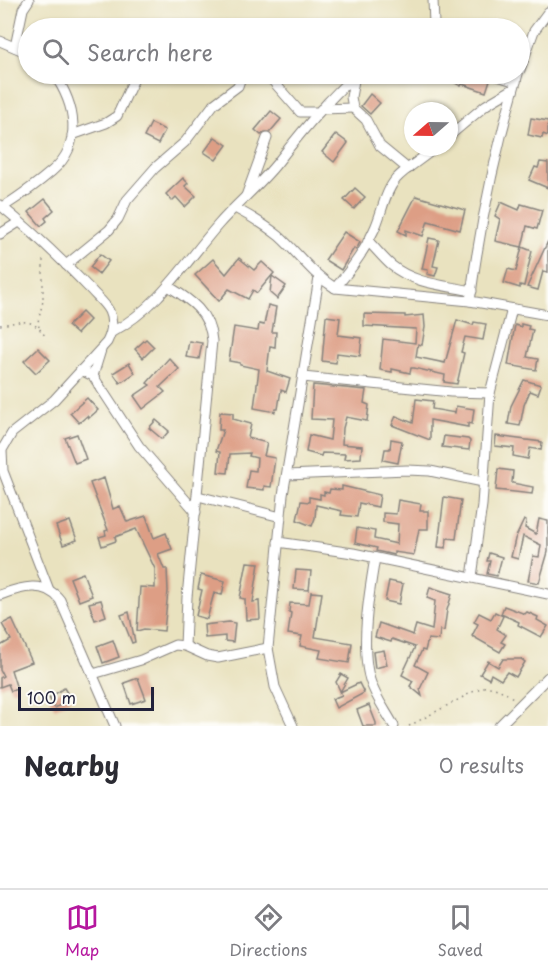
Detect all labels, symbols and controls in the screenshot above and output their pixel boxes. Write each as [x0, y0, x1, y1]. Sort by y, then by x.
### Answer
search box [18, 18, 530, 84]
icon: search [39, 35, 72, 68]
text: Search here [87, 35, 213, 68]
north arrow [404, 102, 458, 156]
scale bar [18, 684, 154, 712]
text: 100 m [27, 685, 76, 709]
text: Nearby [24, 746, 119, 785]
text: 0 results [439, 750, 524, 780]
tab: Map [65, 901, 99, 961]
tab: Directions [229, 901, 307, 961]
tab: Saved [437, 901, 483, 961]

